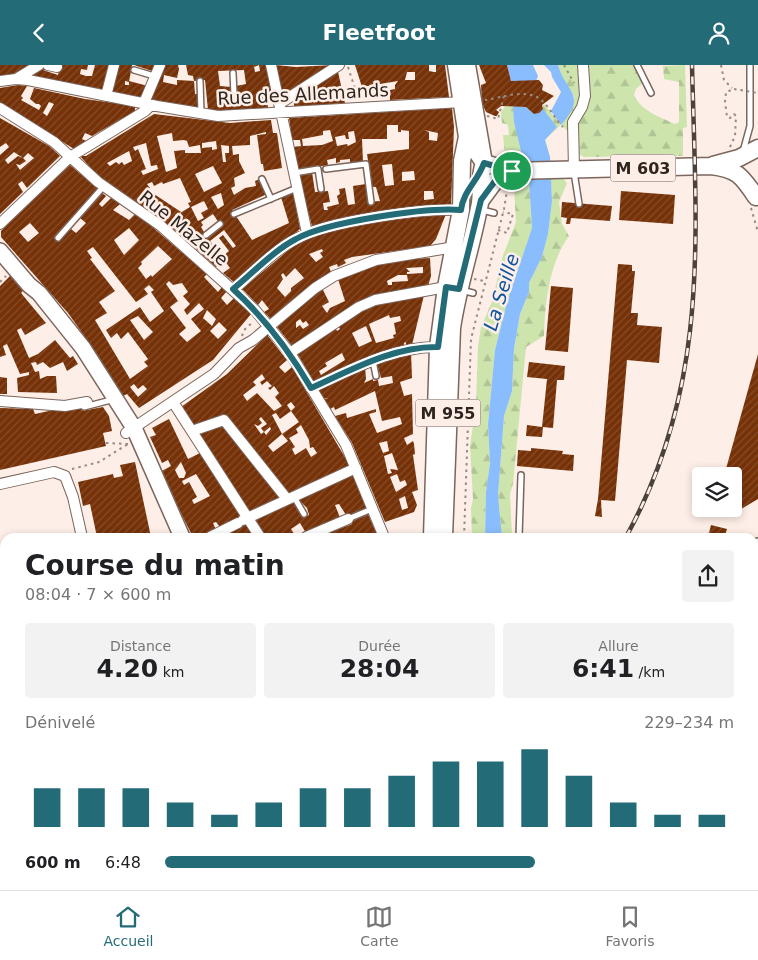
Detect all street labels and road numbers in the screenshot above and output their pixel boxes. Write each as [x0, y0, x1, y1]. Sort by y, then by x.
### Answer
street label: Rue des Allemands [217, 79, 389, 109]
road number: M 603 [610, 155, 676, 181]
street label: Rue Mazelle [135, 186, 233, 270]
road number: M 955 [416, 399, 480, 427]

